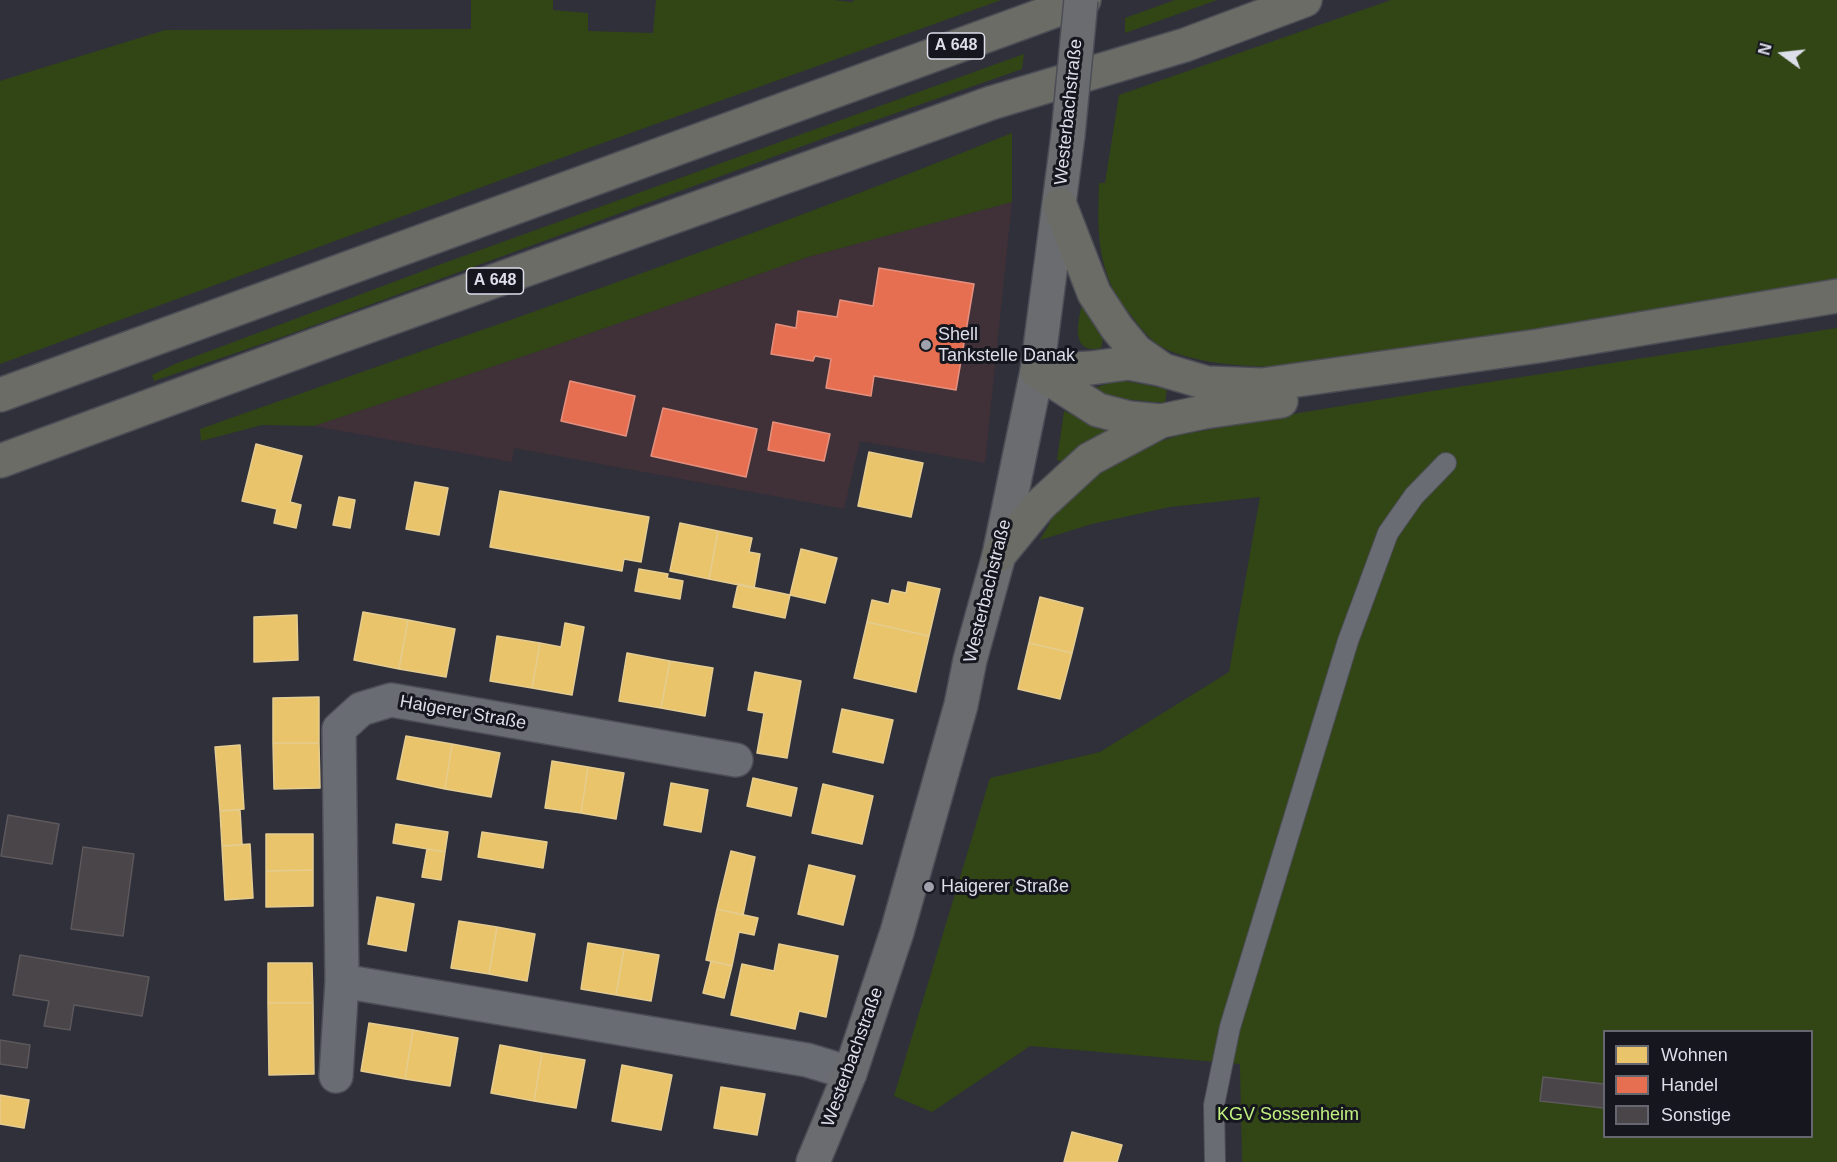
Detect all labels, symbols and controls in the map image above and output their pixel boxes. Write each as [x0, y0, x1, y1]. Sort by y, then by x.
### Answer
north arrow [1753, 24, 1813, 84]
road number: A 648 [928, 33, 984, 59]
street label: Westerbachstraße [1051, 38, 1087, 186]
text: N [1755, 41, 1775, 57]
road number: A 648 [466, 268, 524, 294]
place label: Shell Tankstelle Danak [938, 324, 1075, 366]
marker: Shell Tankstelle Danak [919, 338, 933, 352]
street label: Westerbachstraße [960, 517, 1016, 665]
street label: Haigerer Straße [398, 691, 528, 735]
place label: Haigerer Straße [941, 876, 1069, 898]
marker: Haigerer Straße [922, 880, 936, 894]
street label: Westerbachstraße [818, 984, 888, 1130]
legend [1603, 1030, 1813, 1138]
text: Wohnen [1661, 1045, 1728, 1065]
text: Handel [1661, 1075, 1718, 1095]
park label: KGV Sossenheim [1217, 1104, 1359, 1126]
text: Sonstige [1661, 1105, 1731, 1125]

